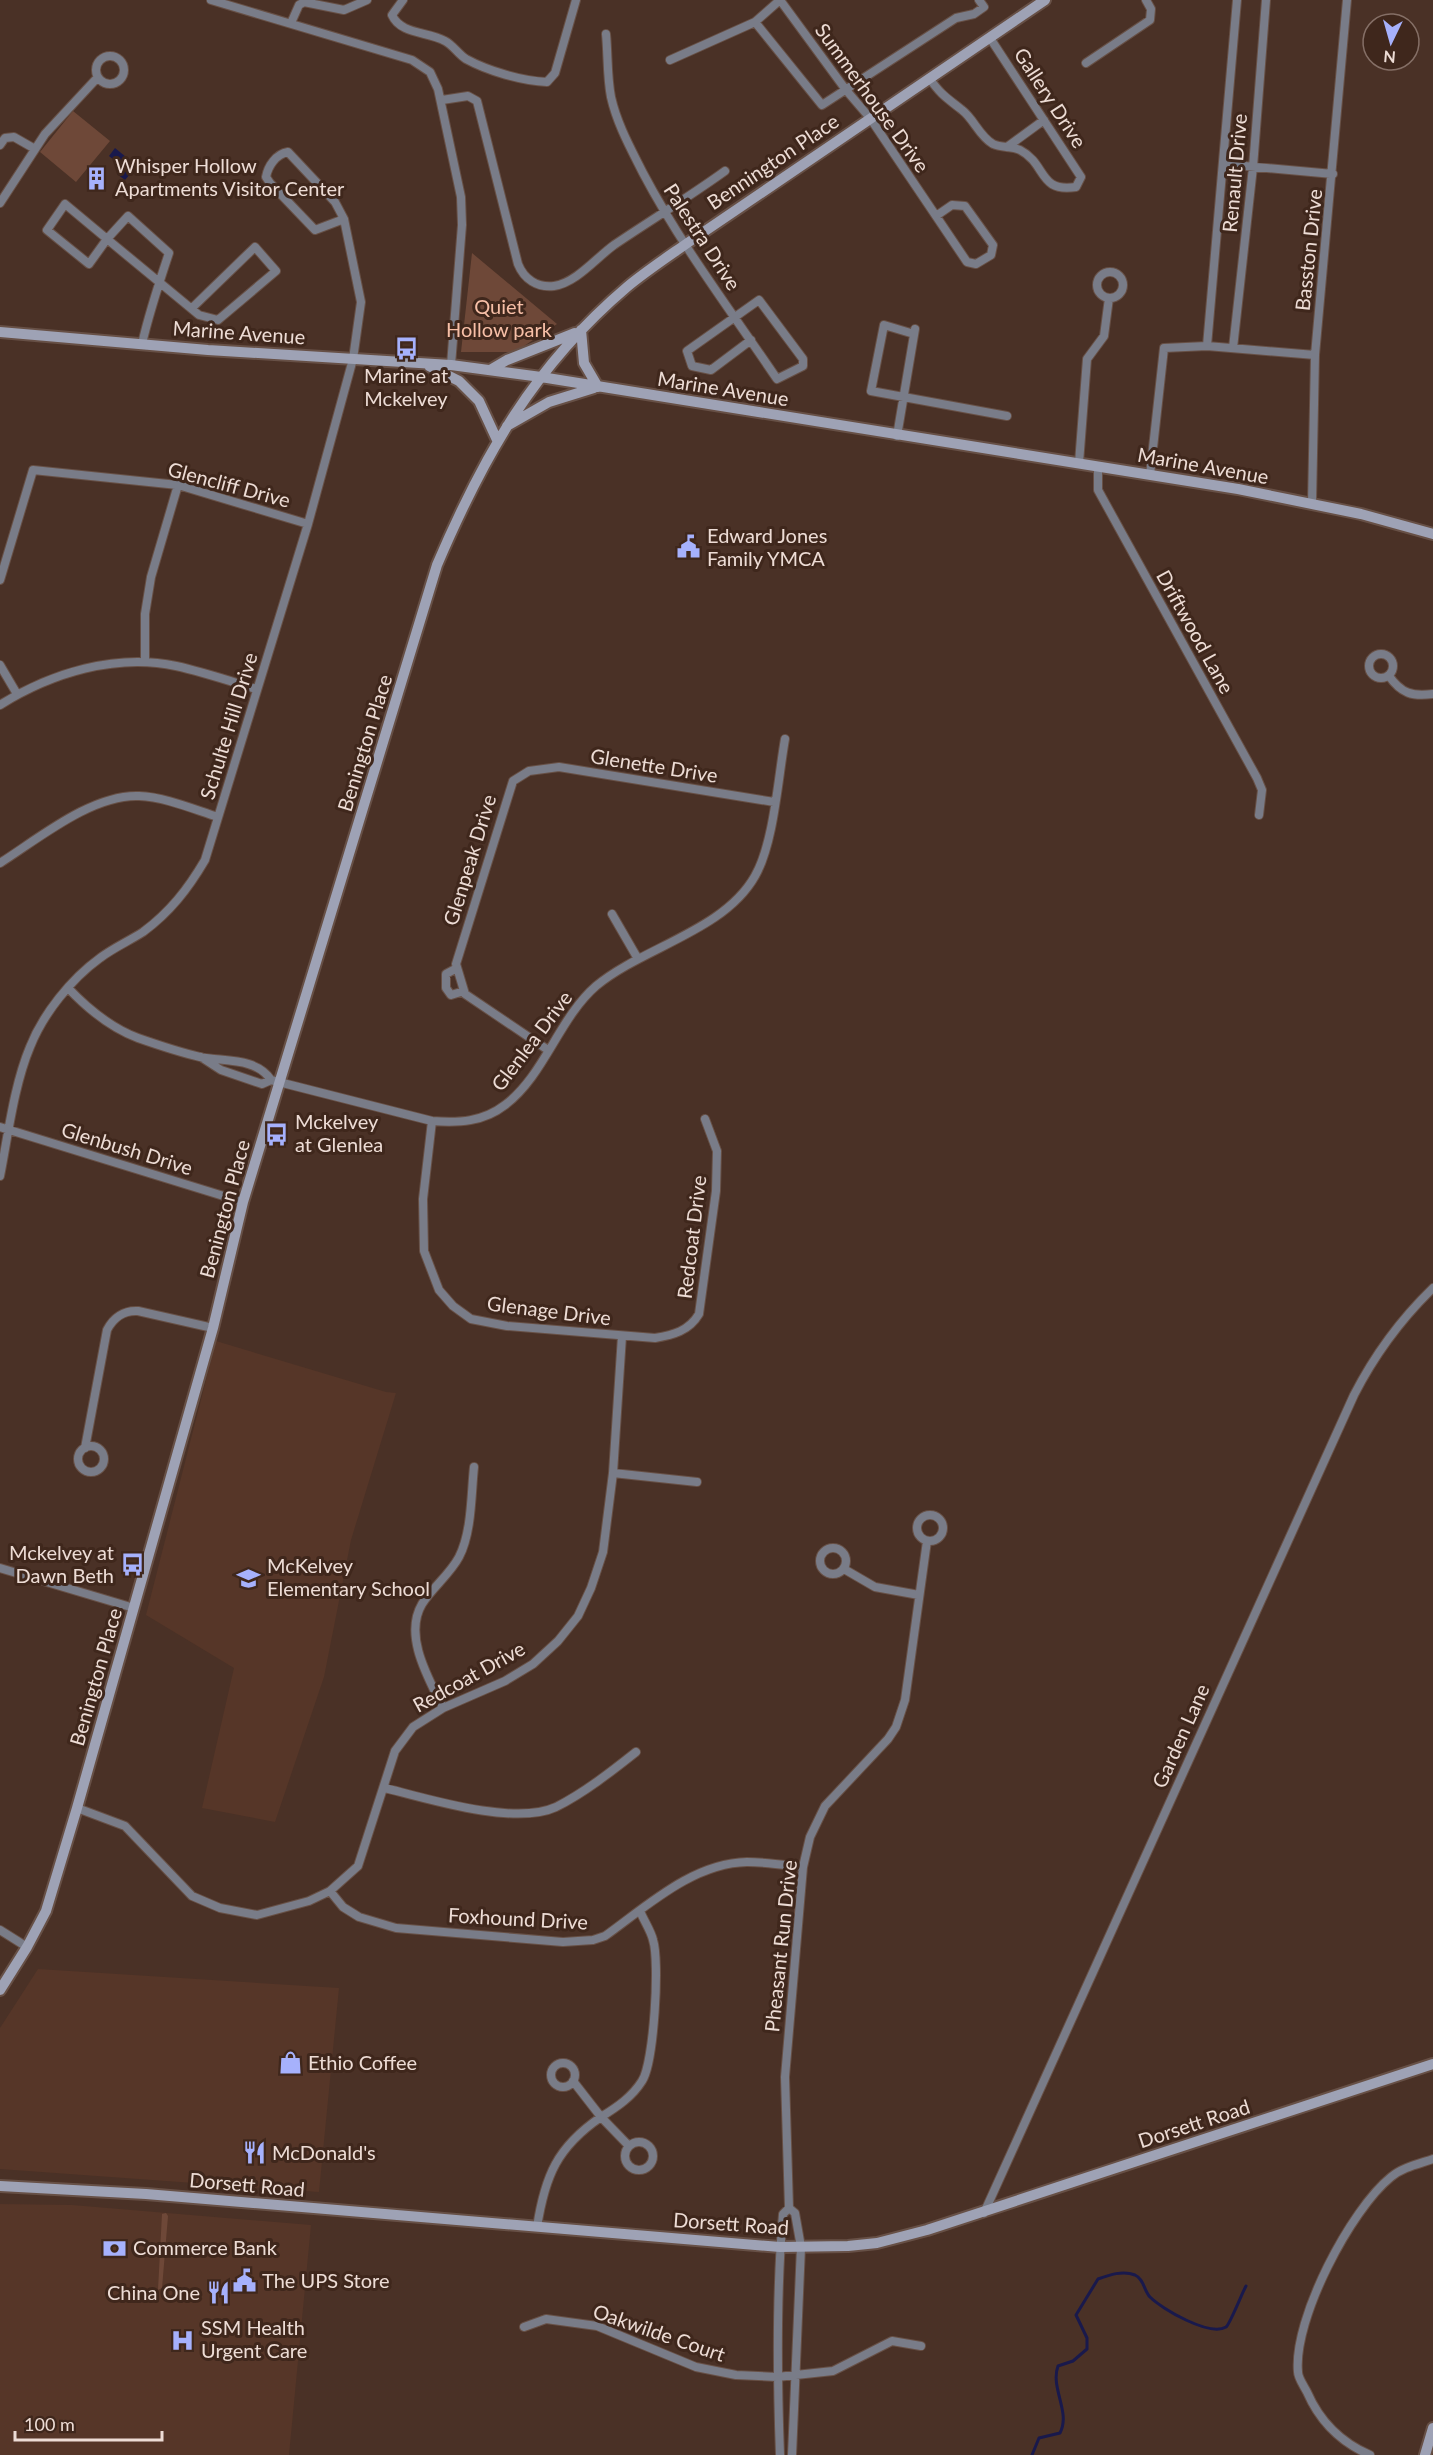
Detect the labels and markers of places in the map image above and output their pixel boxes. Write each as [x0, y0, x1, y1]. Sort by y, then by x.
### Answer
place label: Whisper Hollow Apartments Visitor Center [115, 153, 345, 200]
building icon: Whisper Hollow Apartments Visitor Center [84, 165, 110, 191]
bus stop icon: Marine at Mckelvey [393, 335, 419, 361]
place label: Marine at Mckelvey [364, 363, 448, 410]
place label: Edward Jones Family YMCA [707, 523, 827, 570]
public building icon: Edward Jones Family YMCA [676, 534, 702, 560]
place label: Mckelvey at Glenlea [295, 1109, 383, 1156]
bus stop icon: Mckelvey at Glenlea [264, 1121, 290, 1147]
place label: Mckelvey at Dawn Beth [9, 1540, 114, 1587]
bus stop icon: Mckelvey at Dawn Beth [119, 1552, 145, 1578]
place label: McKelvey Elementary School [267, 1553, 430, 1600]
school or university icon: McKelvey Elementary School [236, 1565, 262, 1591]
shop icon: Ethio Coffee [277, 2050, 303, 2076]
place label: Ethio Coffee [308, 2050, 417, 2074]
restaurant icon: McDonald's [241, 2140, 267, 2166]
place label: McDonald's [272, 2140, 376, 2164]
bank icon: Commerce Bank [102, 2235, 128, 2261]
place label: Commerce Bank [133, 2235, 278, 2259]
public building icon: The UPS Store [231, 2268, 257, 2294]
place label: The UPS Store [262, 2268, 389, 2292]
place label: China One [107, 2280, 200, 2304]
restaurant icon: China One [205, 2280, 231, 2306]
place label: SSM Health Urgent Care [201, 2315, 307, 2362]
hospital icon: SSM Health Urgent Care [170, 2327, 196, 2353]

